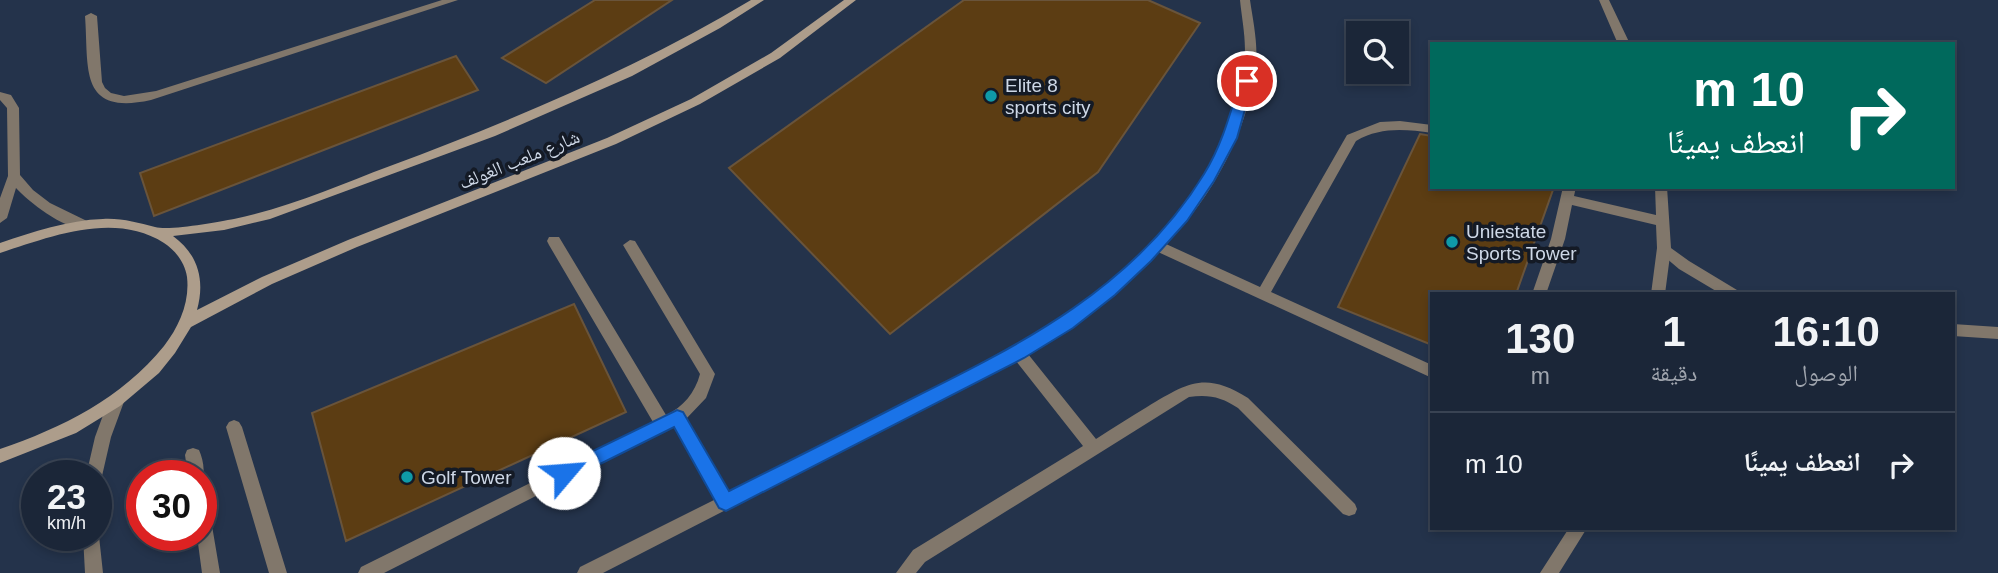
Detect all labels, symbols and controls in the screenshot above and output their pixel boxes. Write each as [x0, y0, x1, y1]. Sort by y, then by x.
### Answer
map controls [1346, 21, 1409, 84]
button: search [1346, 21, 1409, 84]
pin [1217, 51, 1277, 111]
icon: arrive [1228, 62, 1266, 100]
text: 10 m [1693, 62, 1805, 116]
icon: right [1829, 70, 1920, 161]
place label: Elite 8 sports city [1005, 75, 1091, 118]
marker: Elite 8 sports city [983, 88, 999, 104]
text: انعطف يمينًا [1667, 124, 1805, 160]
street label: شارع ملعب الغولف [456, 126, 583, 194]
place label: Uniestate Sports Tower [1466, 221, 1577, 264]
marker: Uniestate Sports Tower [1444, 234, 1460, 250]
text: 1 [1662, 308, 1686, 355]
text: 16:10 [1772, 308, 1880, 355]
text: 130 [1505, 315, 1575, 362]
text: دقيقة [1650, 360, 1697, 386]
text: الوصول [1794, 360, 1858, 386]
text: m [1531, 363, 1550, 389]
position arrow [527, 436, 601, 510]
icon: right [1882, 446, 1920, 484]
text: انعطف يمينًا [1744, 447, 1861, 477]
text: 10 m [1465, 449, 1523, 479]
speed limit sign: 30 [126, 460, 217, 551]
place label: Golf Tower [421, 467, 512, 488]
marker: Golf Tower [399, 469, 415, 485]
text: 23 [47, 477, 86, 516]
text: km/h [47, 513, 86, 533]

